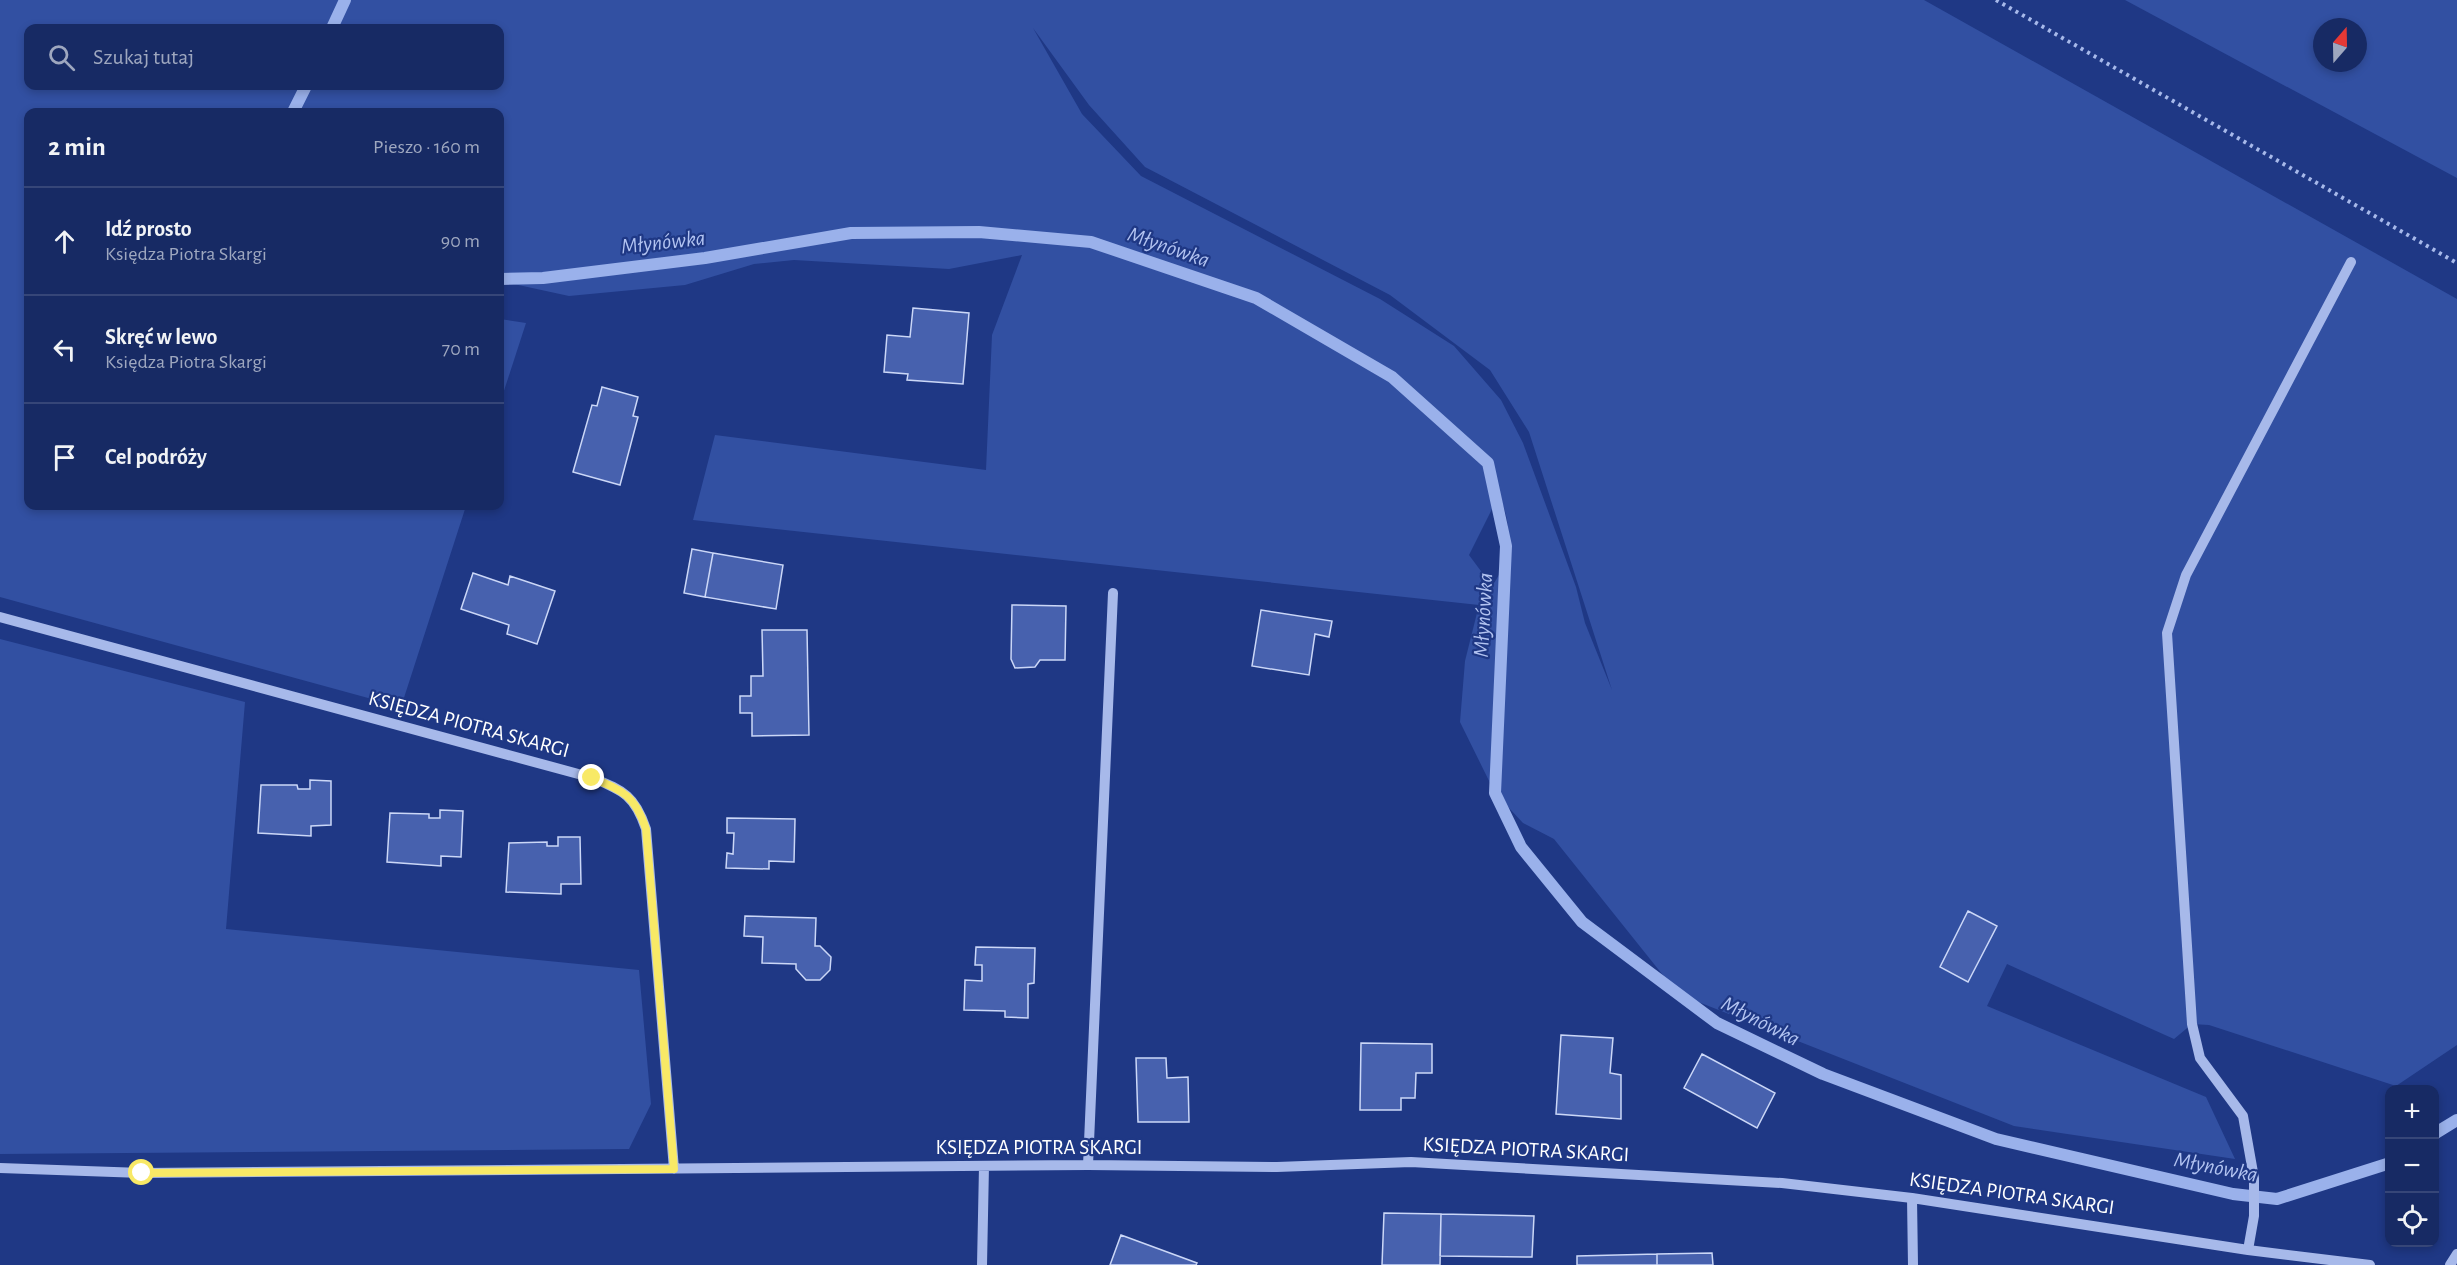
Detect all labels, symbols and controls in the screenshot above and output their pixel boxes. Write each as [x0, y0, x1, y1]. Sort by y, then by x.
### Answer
north arrow [2313, 18, 2367, 72]
search box [24, 24, 504, 90]
icon: search [45, 41, 78, 74]
text: Szukaj tutaj [93, 46, 194, 68]
text: 2 min [48, 134, 106, 160]
text: Pieszo · 160 m [373, 137, 480, 157]
text: Idź prosto [105, 218, 192, 240]
water label: Młynówka [1125, 223, 1212, 271]
icon: ahead [48, 225, 81, 258]
water label: Młynówka [620, 227, 706, 257]
text: 90 m [441, 231, 480, 251]
text: Księdza Piotra Skargi [105, 244, 267, 264]
text: Skręć w lewo [105, 326, 217, 348]
icon: left [48, 333, 81, 366]
text: 70 m [442, 339, 480, 359]
text: Księdza Piotra Skargi [105, 352, 267, 372]
icon: arrive [48, 441, 81, 474]
text: Cel podróży [105, 446, 207, 468]
water label: Młynówka [1470, 572, 1496, 658]
street label: KSIĘDZA PIOTRA SKARGI [366, 688, 571, 761]
route end [578, 764, 604, 790]
water label: Młynówka [1718, 992, 1803, 1050]
map controls [2385, 1085, 2439, 1247]
button: + [2385, 1085, 2439, 1139]
street label: KSIĘDZA PIOTRA SKARGI [1422, 1134, 1630, 1165]
street label: KSIĘDZA PIOTRA SKARGI [936, 1137, 1142, 1158]
button: − [2385, 1139, 2439, 1193]
water label: Młynówka [2172, 1148, 2259, 1186]
route start [128, 1159, 154, 1185]
street label: KSIĘDZA PIOTRA SKARGI [1908, 1169, 2116, 1218]
button: locate [2385, 1193, 2439, 1247]

